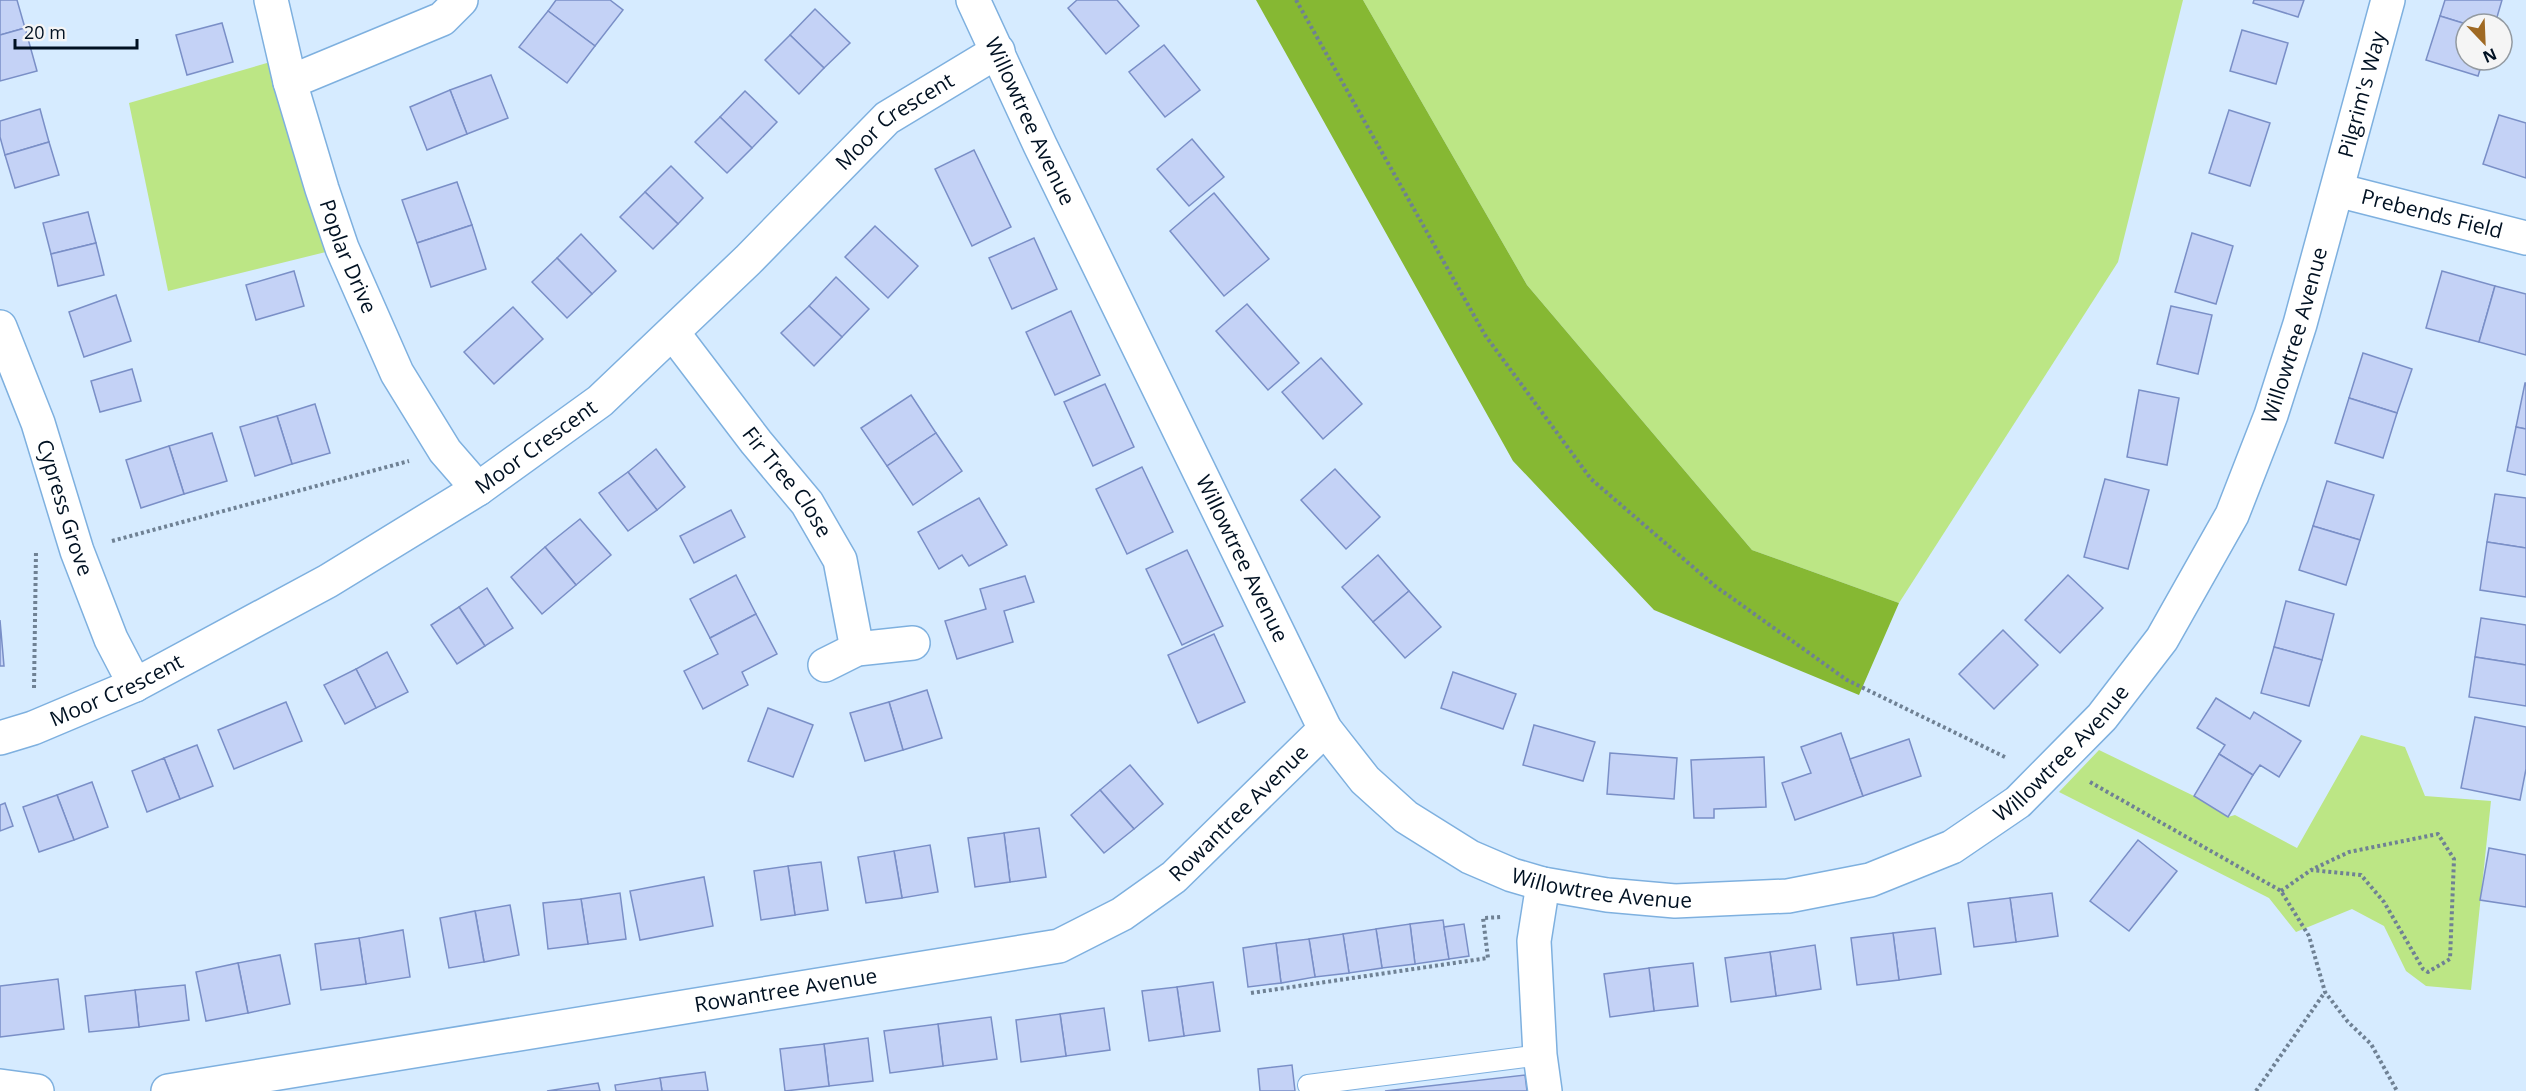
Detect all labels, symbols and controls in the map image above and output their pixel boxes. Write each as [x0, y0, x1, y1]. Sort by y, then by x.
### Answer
scale bar [15, 12, 136, 50]
north arrow [2454, 12, 2514, 72]
text: 20 m [24, 20, 66, 44]
street label: Pilgrim's Way [2331, 28, 2392, 161]
street label: Willowtree Avenue [979, 32, 1082, 210]
text: N [2480, 43, 2500, 68]
street label: Moor Crescent [829, 66, 959, 176]
street label: Prebends Field [2358, 182, 2506, 245]
street label: Poplar Drive [313, 195, 384, 317]
street label: Willowtree Avenue [2254, 244, 2333, 427]
street label: Moor Crescent [469, 393, 602, 500]
street label: Fir Tree Close [736, 421, 839, 542]
street label: Cypress Grove [31, 436, 100, 580]
street label: Willowtree Avenue [1190, 470, 1295, 646]
street label: Moor Crescent [45, 647, 188, 732]
street label: Willowtree Avenue [1988, 679, 2135, 828]
street label: Rowantree Avenue [1162, 738, 1314, 887]
street label: Willowtree Avenue [1508, 861, 1693, 914]
street label: Rowantree Avenue [692, 961, 879, 1018]

